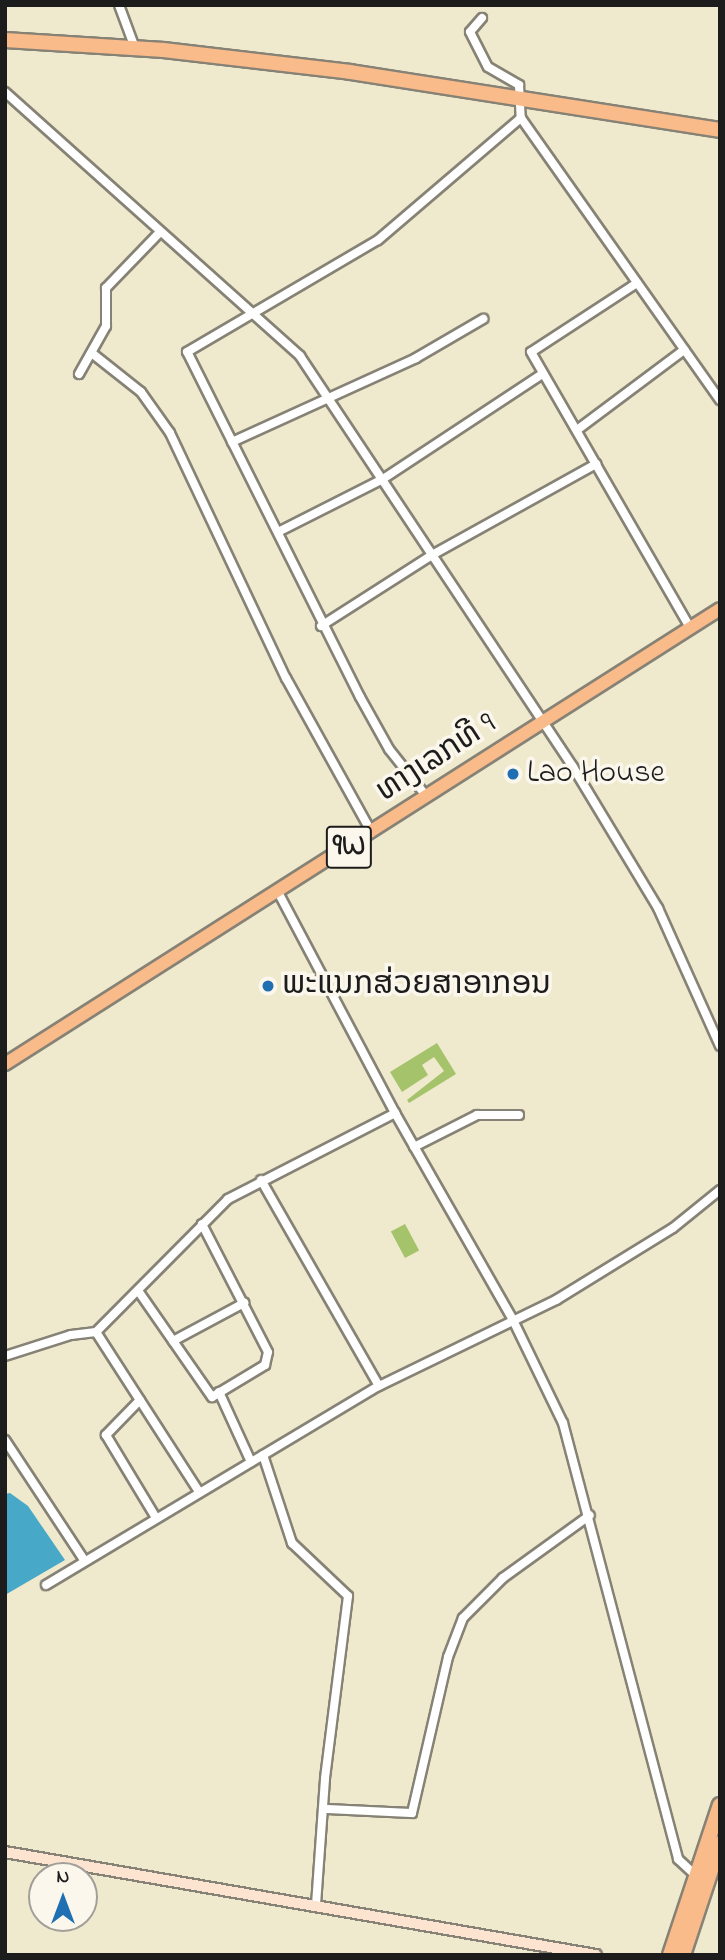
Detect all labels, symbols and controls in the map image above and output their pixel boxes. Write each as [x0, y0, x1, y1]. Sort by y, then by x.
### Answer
street label: ທາງເລກທີ 9 [370, 706, 504, 812]
place label: Lao House [527, 755, 665, 793]
marker: Lao House [505, 766, 521, 782]
road number: 9W [324, 820, 374, 874]
place label: ພະແນກສ່ວຍສາອາກອນ [282, 967, 551, 1005]
marker: ພະແນກສ່ວຍສາອາກອນ [260, 978, 276, 994]
north arrow [28, 1862, 98, 1932]
text: N [57, 1864, 69, 1891]

